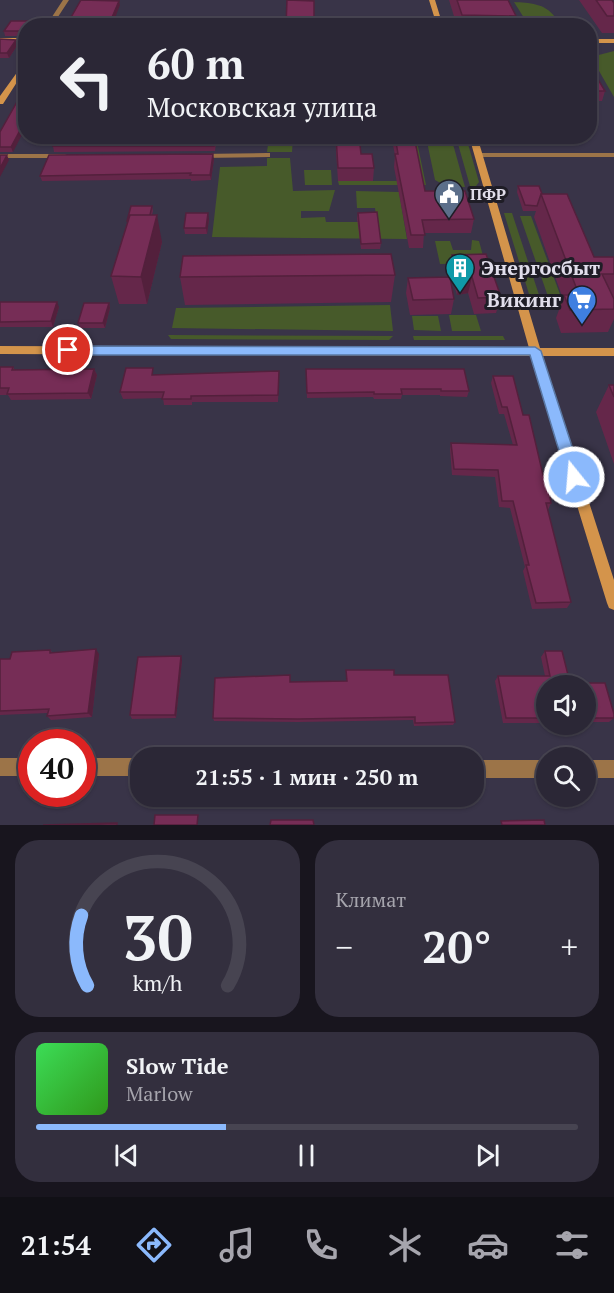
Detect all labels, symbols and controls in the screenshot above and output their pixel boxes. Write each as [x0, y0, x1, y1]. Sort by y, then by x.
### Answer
text: 60 m [147, 35, 245, 91]
icon: left [48, 42, 126, 120]
text: Московская улица [147, 89, 378, 125]
public building icon: ПФР [433, 178, 465, 220]
place label: ПФР [470, 183, 506, 205]
building icon: Энергосбыт [444, 252, 476, 294]
place label: Энергосбыт [481, 254, 600, 281]
supermarket icon: Викинг [566, 284, 598, 326]
place label: Викинг [487, 286, 562, 313]
pin [42, 324, 93, 375]
icon: arrive [51, 333, 84, 366]
position arrow [542, 445, 606, 509]
map controls [536, 675, 596, 807]
button: sound [536, 675, 596, 735]
speed limit sign: 40 [18, 729, 96, 807]
button: search [536, 747, 596, 807]
text: 21:55 · 1 мин · 250 m [196, 762, 418, 791]
text: Климат [336, 886, 406, 913]
text: 30 [122, 895, 193, 978]
text: 20° [422, 916, 491, 976]
text: − [336, 925, 353, 968]
text: + [560, 925, 578, 968]
text: km/h [132, 969, 182, 997]
text: Slow Tide [126, 1051, 229, 1080]
text: Marlow [126, 1080, 193, 1107]
icon: previous [110, 1139, 143, 1172]
icon: pause [290, 1139, 323, 1172]
icon: next [471, 1139, 504, 1172]
icon: directions [133, 1224, 175, 1266]
icon: music [216, 1224, 258, 1266]
icon: phone [300, 1224, 342, 1266]
icon: climate [384, 1224, 426, 1266]
icon: car [467, 1224, 509, 1266]
icon: filters [551, 1224, 593, 1266]
text: 21:54 [21, 1227, 91, 1263]

